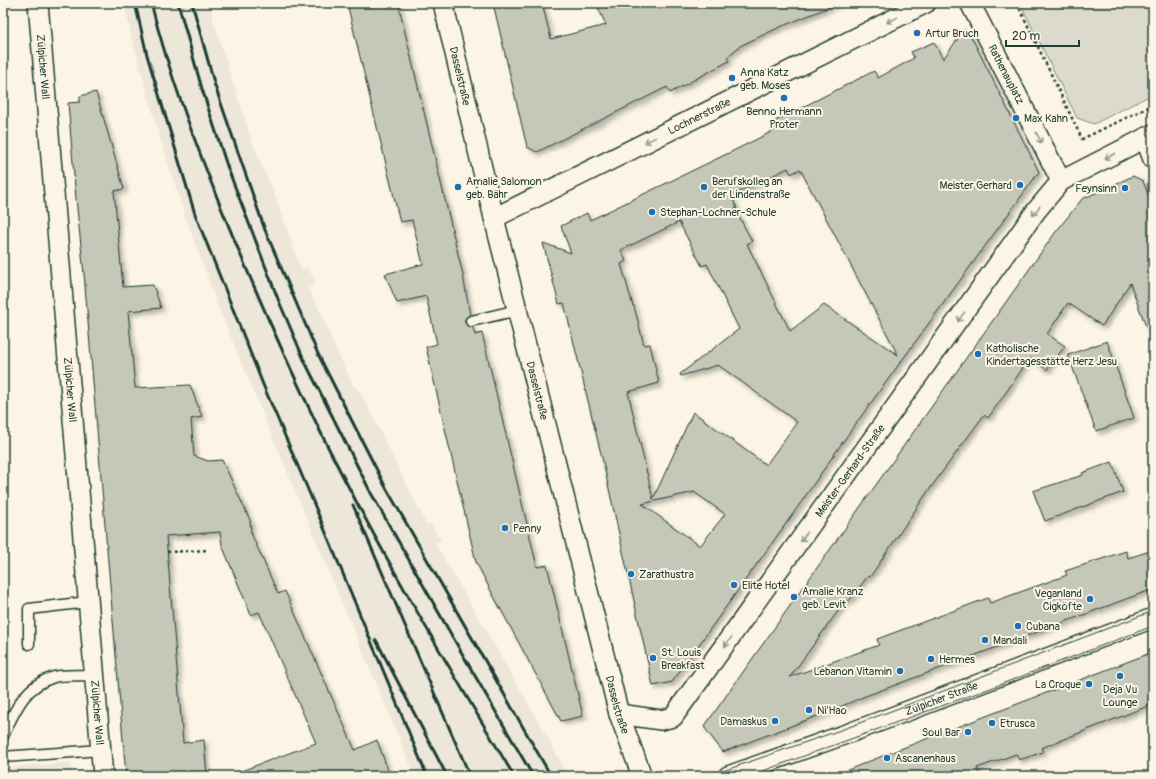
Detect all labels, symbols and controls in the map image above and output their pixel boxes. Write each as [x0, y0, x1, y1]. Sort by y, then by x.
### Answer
one-way arrow [886, 17, 898, 24]
scale bar [1006, 22, 1079, 48]
place label: Artur Bruch [925, 27, 979, 40]
marker: Artur Bruch [912, 28, 922, 38]
text: 20 m [1012, 29, 1041, 44]
street label: Zülpicher Wall [34, 34, 52, 100]
street label: Rathenauplatz [985, 42, 1027, 107]
street label: Dasselstraße [447, 45, 473, 107]
place label: Anna Katz geb. Moses [740, 66, 790, 92]
marker: Anna Katz geb. Moses [727, 73, 737, 83]
marker: Benno Hermann Proter [779, 93, 789, 103]
street label: Lochnerstraße [666, 95, 733, 137]
place label: Benno Hermann Proter [746, 105, 822, 131]
place label: Max Kahn [1024, 112, 1068, 125]
marker: Max Kahn [1011, 113, 1021, 123]
one-way arrow [1036, 131, 1043, 143]
one-way arrow [644, 137, 656, 144]
one-way arrow [1105, 152, 1117, 160]
place label: Amalie Salomon geb. Bähr [466, 175, 542, 201]
place label: Berufskolleg an der Lindenstraße [712, 175, 791, 201]
place label: Meister Gerhard [940, 179, 1012, 192]
marker: Meister Gerhard [1015, 180, 1025, 190]
marker: Amalie Salomon geb. Bähr [453, 182, 463, 192]
marker: Berufskolleg an der Lindenstraße [699, 182, 709, 192]
place label: Feynsinn [1075, 182, 1117, 195]
marker: Feynsinn [1120, 183, 1130, 193]
place label: Stephan-Lochner-Schule [660, 206, 777, 219]
one-way arrow [1032, 206, 1041, 217]
marker: Stephan-Lochner-Schule [647, 207, 657, 217]
one-way arrow [957, 311, 965, 322]
place label: Katholische Kindertagesstätte Herz Jesu [986, 342, 1117, 368]
marker: Katholische Kindertagesstätte Herz Jesu [973, 349, 983, 359]
street label: Zülpicher Wall [61, 357, 79, 423]
street label: Dasselstraße [523, 360, 551, 422]
street label: Meister-Gerhard-Straße [813, 422, 888, 520]
place label: Penny [513, 522, 542, 535]
marker: Penny [500, 523, 510, 533]
one-way arrow [800, 531, 808, 542]
place label: Zarathustra [639, 568, 694, 581]
marker: Zarathustra [626, 569, 636, 579]
place label: Elite Hotel [742, 579, 790, 592]
marker: Elite Hotel [729, 580, 739, 590]
place label: Amalie Kranz geb. Levit [802, 585, 864, 611]
place label: Veganland Cigköfte [1034, 587, 1083, 613]
marker: Amalie Kranz geb. Levit [789, 592, 799, 602]
marker: Veganland Cigköfte [1085, 594, 1095, 604]
place label: Cubana [1026, 620, 1060, 633]
marker: Cubana [1013, 621, 1023, 631]
place label: Mandali [993, 634, 1027, 647]
marker: Mandali [980, 635, 990, 645]
one-way arrow [724, 637, 732, 648]
place label: St. Louis Breakfast [661, 646, 705, 672]
marker: St. Louis Breakfast [648, 653, 658, 663]
place label: Hermes [939, 653, 975, 666]
marker: Hermes [926, 654, 936, 664]
place label: Lebanon Vitamin [813, 665, 892, 678]
marker: Lebanon Vitamin [895, 666, 905, 676]
marker: Deja Vu Lounge [1115, 671, 1125, 681]
street label: Dasselstraße [603, 674, 632, 736]
place label: La Croque [1035, 678, 1082, 691]
street label: Zülpicher Wall [88, 679, 106, 746]
street label: Zülpicher Straße [903, 679, 980, 718]
marker: La Croque [1084, 679, 1094, 689]
place label: Deja Vu Lounge [1103, 683, 1138, 709]
place label: Ni'Hao [817, 704, 847, 717]
marker: Ni'Hao [804, 705, 814, 715]
place label: Damaskus [720, 715, 767, 728]
marker: Damaskus [770, 716, 780, 726]
place label: Etrusca [1000, 717, 1035, 730]
marker: Etrusca [987, 718, 997, 728]
place label: Soul Bar [922, 726, 960, 739]
marker: Soul Bar [963, 727, 973, 737]
place label: Ascanenhaus [895, 752, 956, 765]
marker: Ascanenhaus [882, 753, 892, 763]

